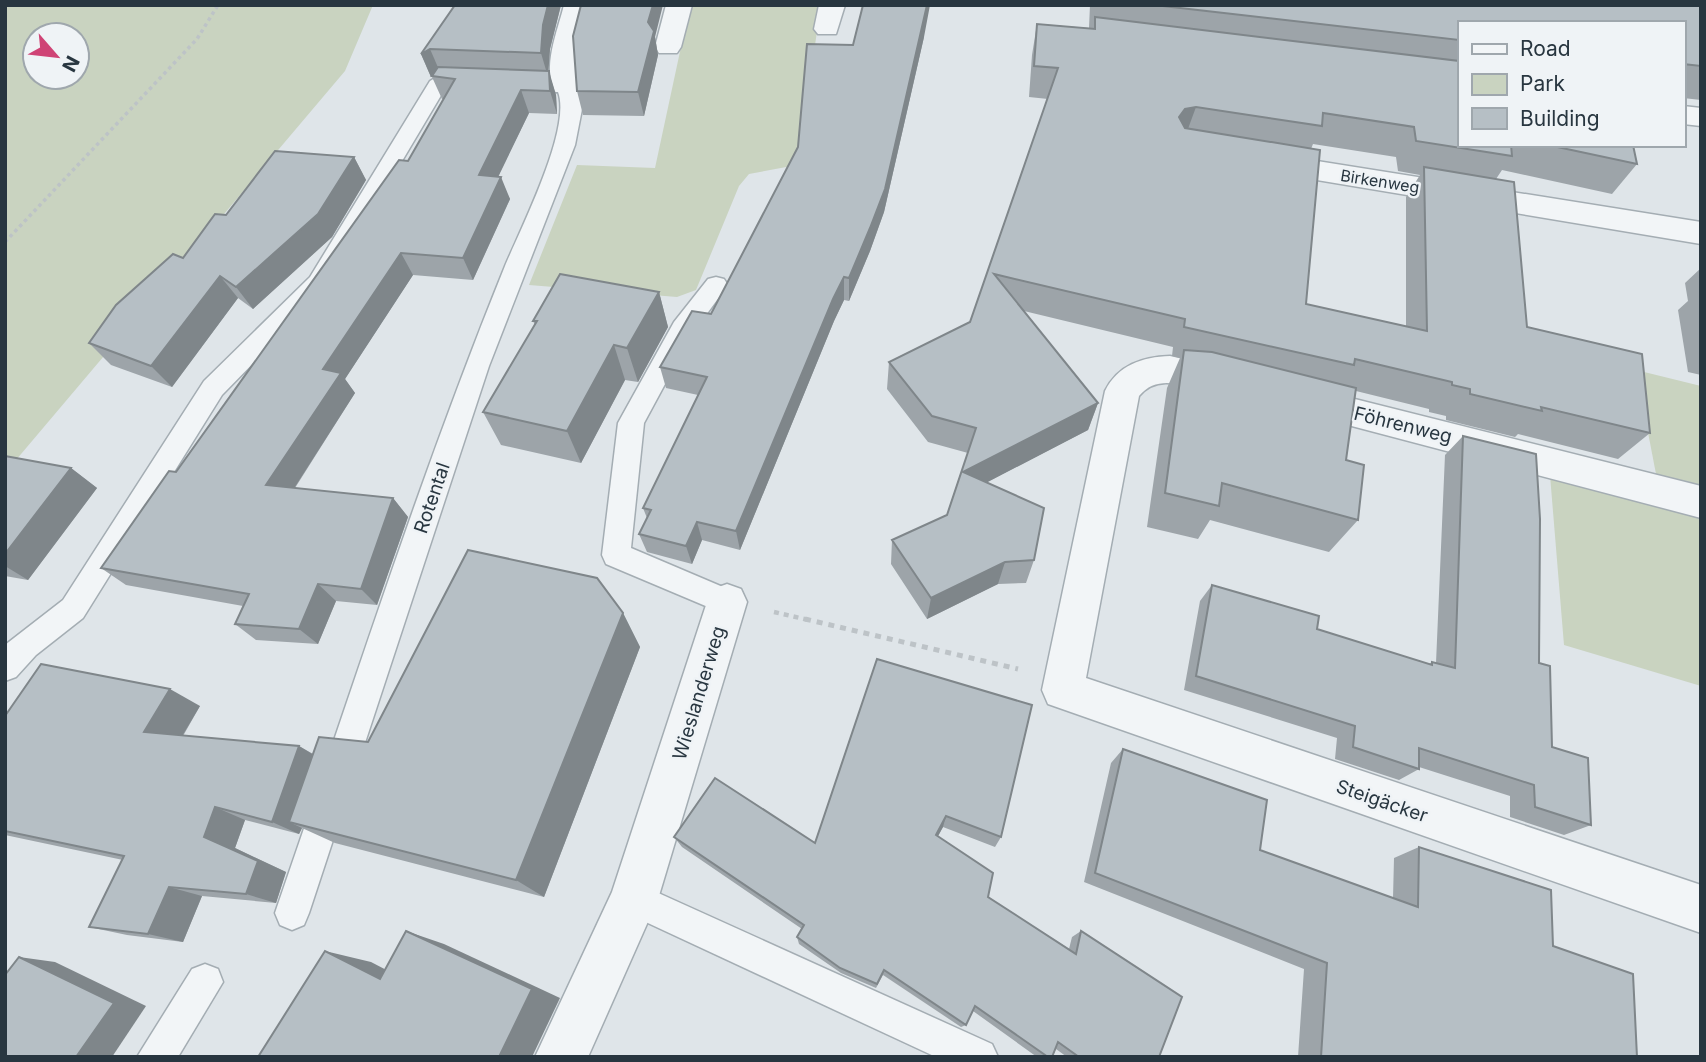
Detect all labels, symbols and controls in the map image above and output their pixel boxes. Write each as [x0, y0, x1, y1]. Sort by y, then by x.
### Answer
north arrow [21, 21, 91, 91]
legend [1458, 21, 1685, 147]
text: Road [1520, 36, 1571, 61]
text: N [57, 52, 84, 76]
text: Park [1520, 71, 1565, 96]
text: Building [1520, 106, 1600, 131]
street label: Birkenweg [1339, 165, 1421, 197]
street label: Föhrenweg [1352, 402, 1454, 448]
street label: Rotental [409, 460, 455, 536]
street label: Wieslanderweg [668, 623, 730, 763]
street label: Steigäcker [1333, 775, 1431, 827]

